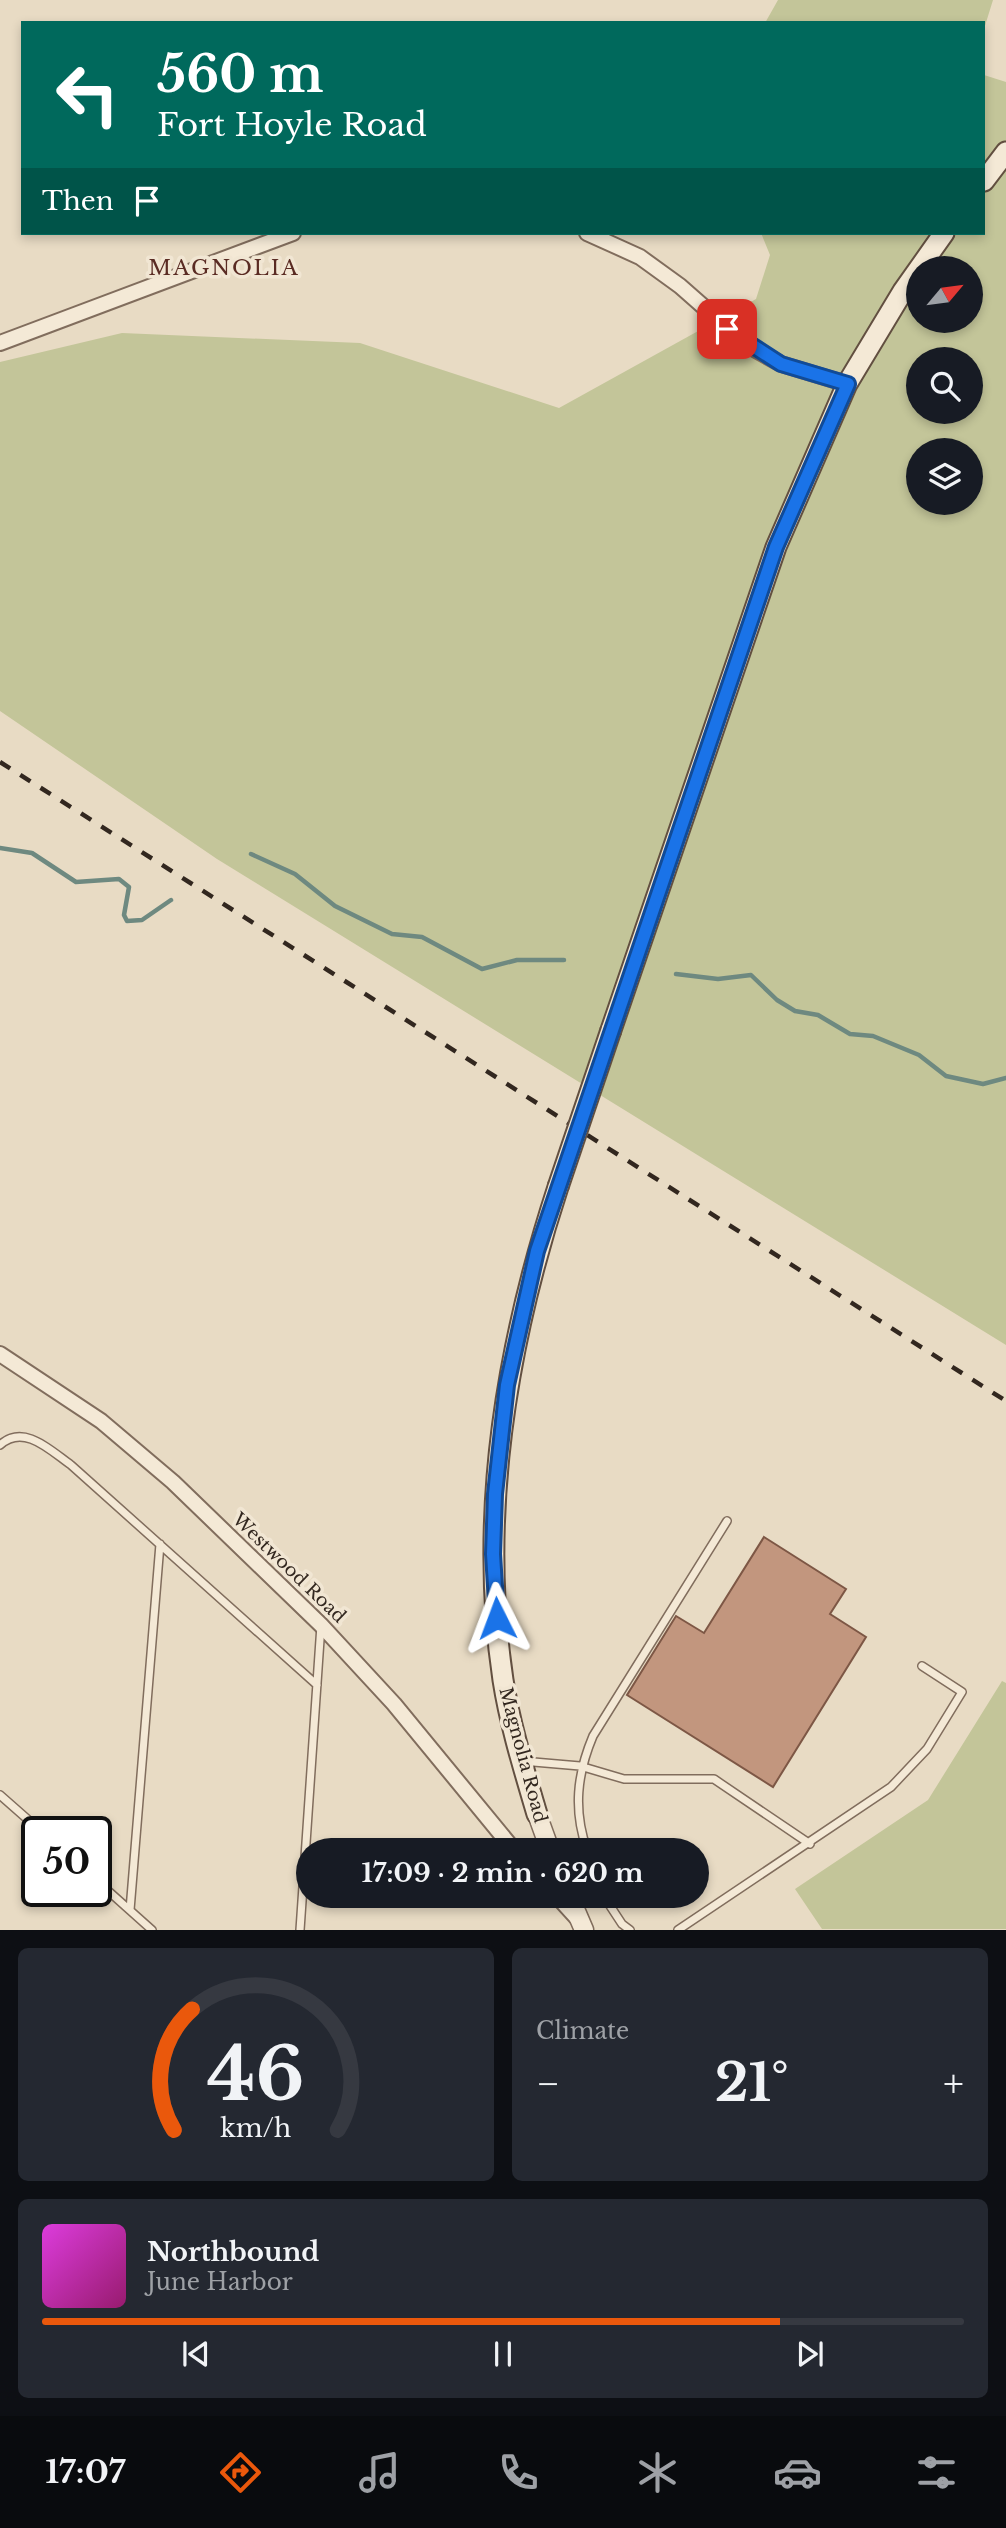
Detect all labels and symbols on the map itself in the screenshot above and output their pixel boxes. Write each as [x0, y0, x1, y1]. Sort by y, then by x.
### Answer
district label: MAGNOLIA [148, 255, 300, 281]
north arrow [906, 256, 984, 332]
pin [697, 299, 757, 359]
street label: Westwood Road [227, 1508, 350, 1628]
position arrow [460, 1581, 534, 1655]
street label: Magnolia Road [494, 1685, 552, 1825]
speed limit sign: 50 [21, 1816, 112, 1907]

